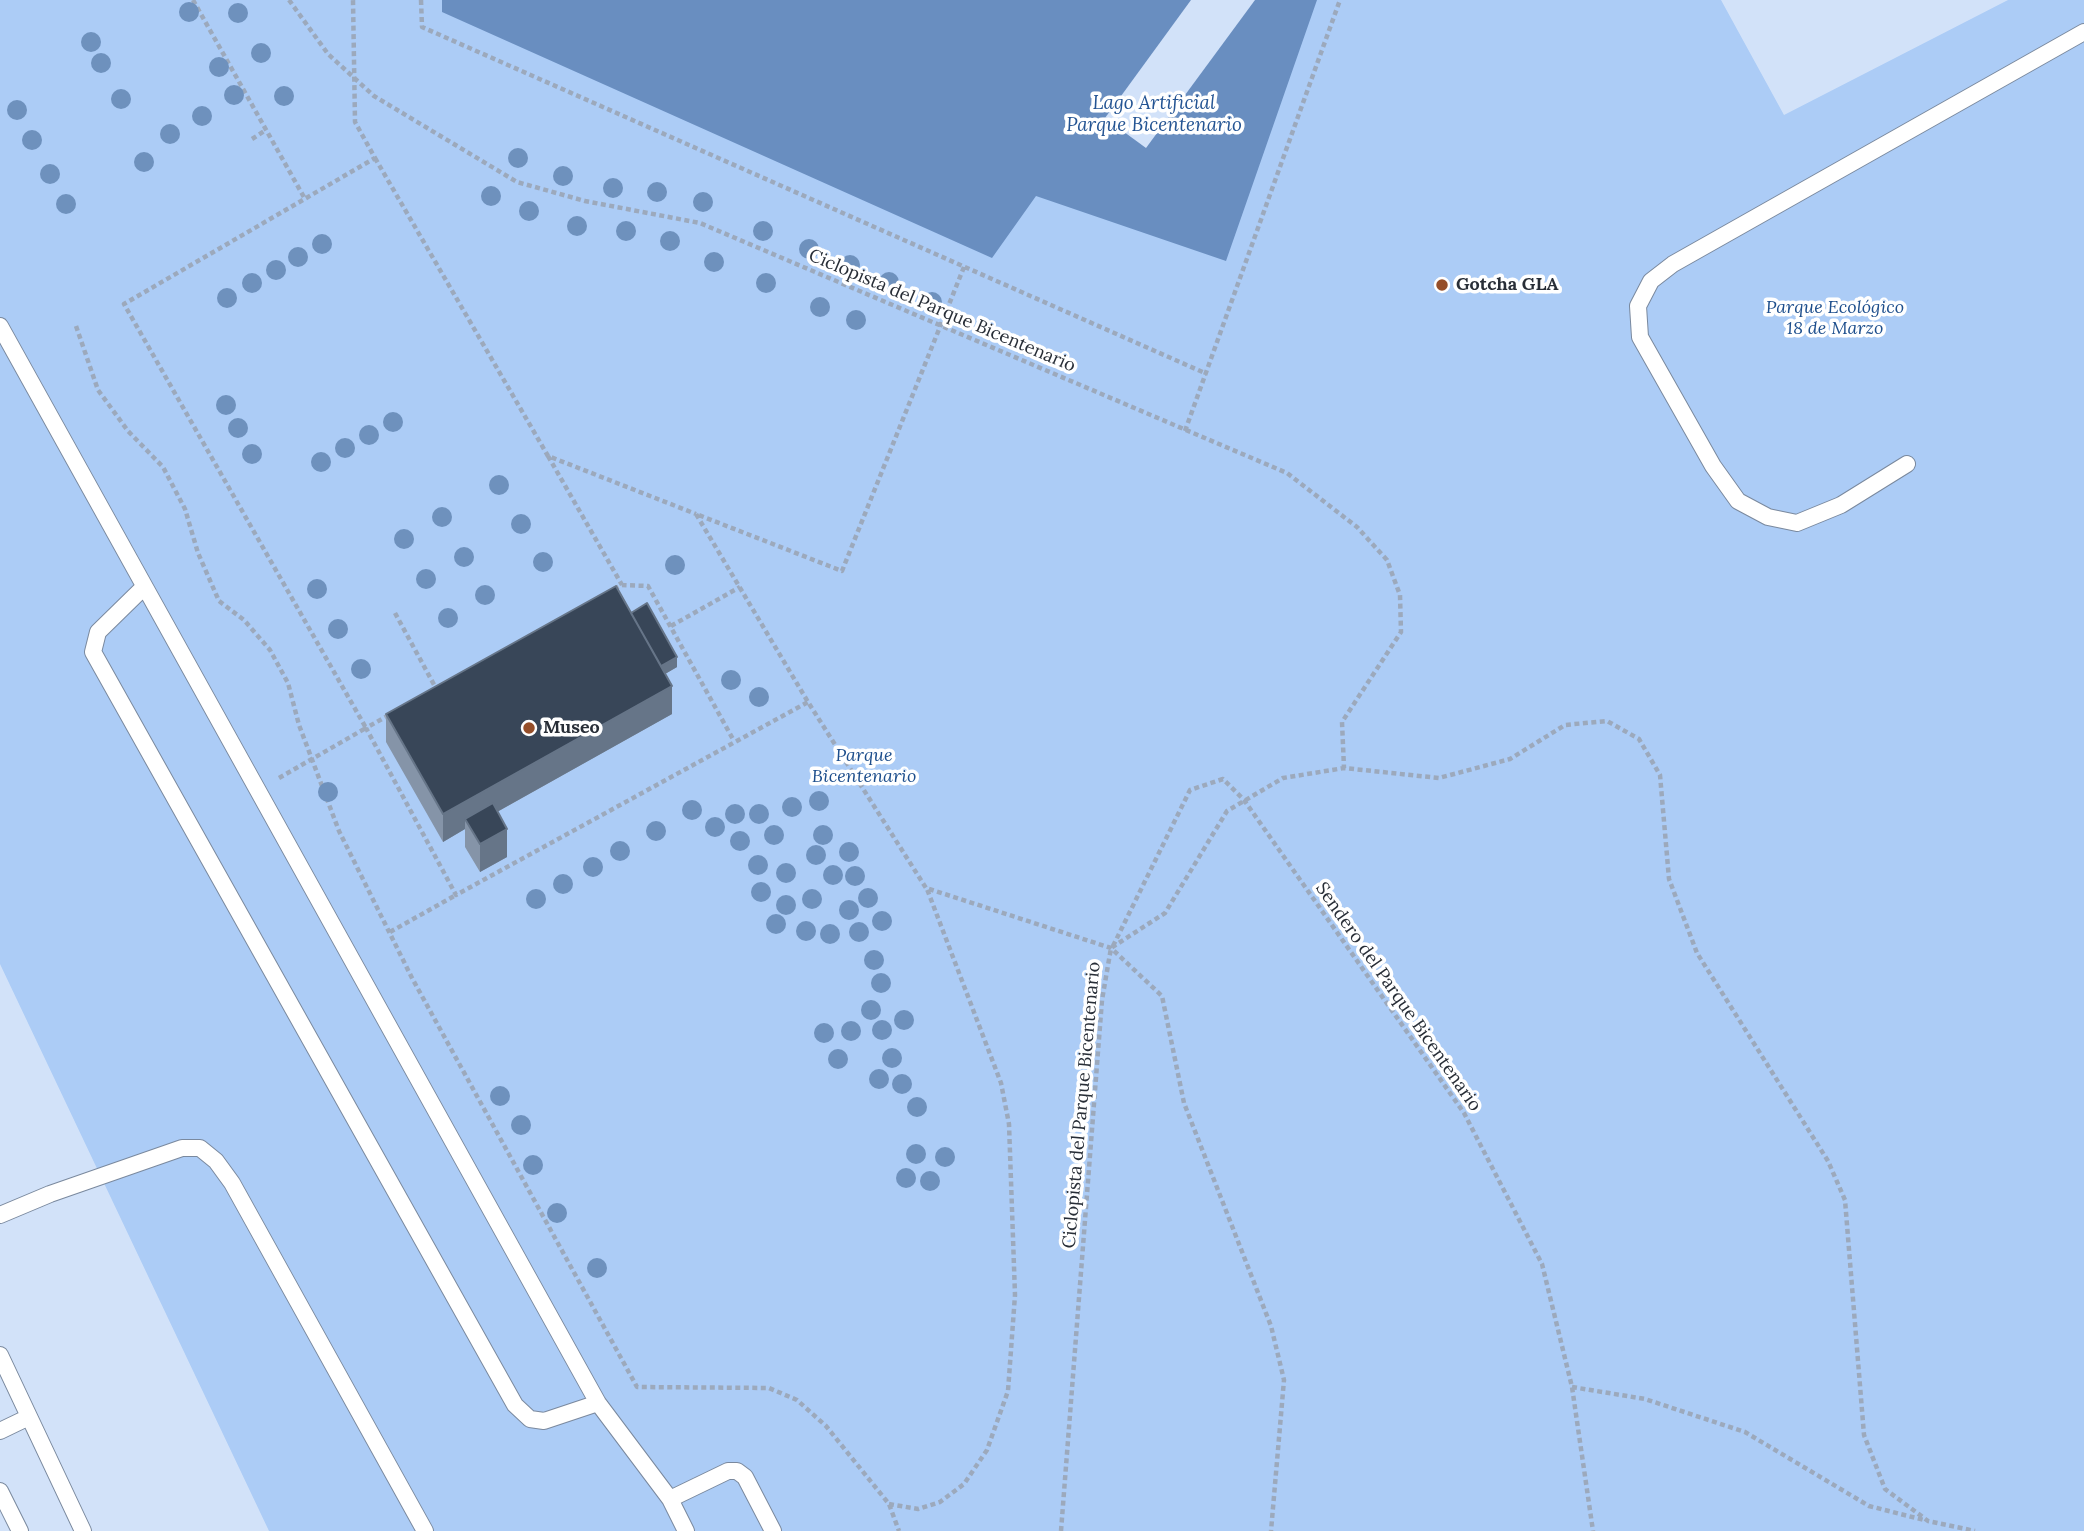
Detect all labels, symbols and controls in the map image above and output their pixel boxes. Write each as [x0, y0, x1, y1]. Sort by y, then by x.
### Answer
water label: Lago Artificial Parque Bicentenario [1066, 93, 1242, 137]
street label: Ciclopista del Parque Bicentenario [805, 245, 1079, 377]
place label: Gotcha GLA [1456, 274, 1559, 296]
marker: Gotcha GLA [1434, 277, 1450, 293]
park label: Parque Ecológico 18 de Marzo [1766, 297, 1904, 340]
place label: Museo [543, 717, 600, 739]
marker: Museo [521, 720, 537, 736]
park label: Parque Bicentenario [812, 745, 916, 788]
street label: Sendero del Parque Bicentenario [1310, 878, 1486, 1116]
street label: Ciclopista del Parque Bicentenario [1059, 961, 1105, 1249]

